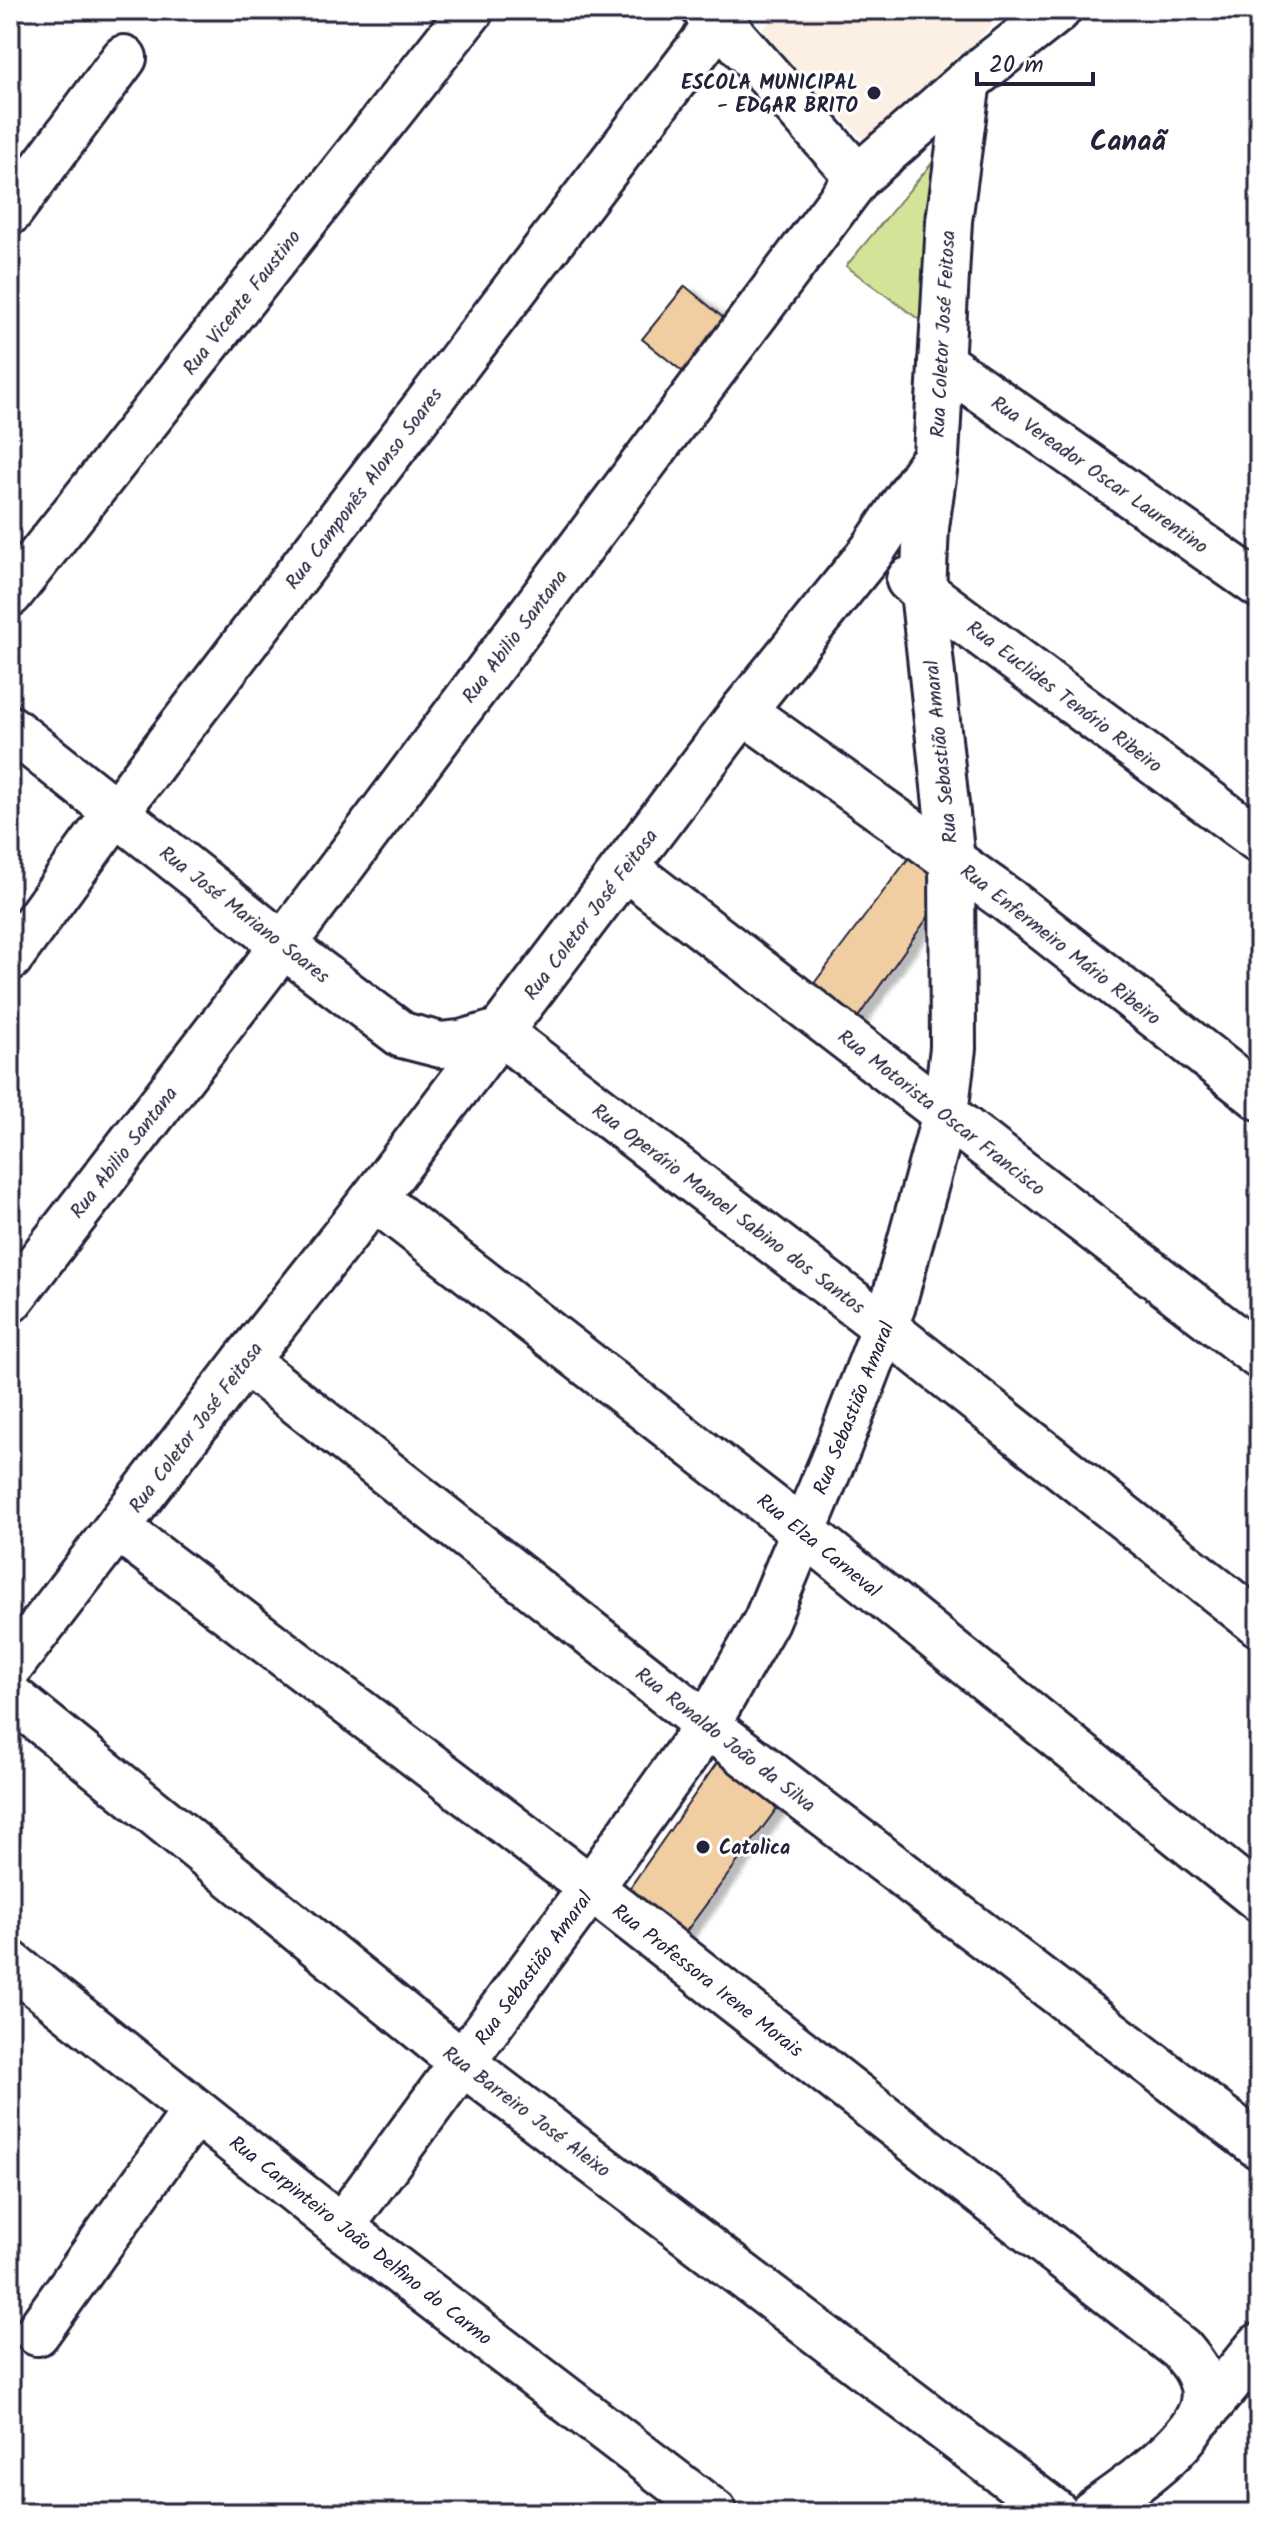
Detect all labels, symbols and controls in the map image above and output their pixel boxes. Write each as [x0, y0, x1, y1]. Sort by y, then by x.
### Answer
scale bar [977, 36, 1093, 86]
text: 20 m [989, 46, 1044, 85]
place label: ESCOLA MUNICIPAL - EDGAR BRITO [681, 68, 859, 123]
marker: ESCOLA MUNICIPAL - EDGAR BRITO [865, 84, 883, 102]
district label: Canaã [1090, 120, 1169, 165]
street label: Rua Vicente Faustino [175, 223, 310, 383]
street label: Rua Coletor José Feitosa [923, 230, 965, 439]
street label: Rua Camponês Alonso Soares [278, 381, 452, 597]
street label: Rua Vereador Oscar Laurentino [984, 388, 1214, 563]
street label: Rua Abilio Santana [454, 563, 577, 711]
street label: Rua Euclides Tenório Ribeiro [959, 613, 1169, 782]
street label: Rua Sebastião Amaral [916, 658, 968, 845]
street label: Rua Coletor José Feitosa [516, 823, 667, 1008]
street label: Rua José Mariano Soares [151, 839, 336, 993]
street label: Rua Enfermeiro Mário Ribeiro [952, 857, 1167, 1034]
street label: Rua Motorista Oscar Francisco [830, 1022, 1052, 1205]
street label: Rua Abilio Santana [63, 1080, 187, 1226]
street label: Rua Operário Manoel Sabino dos Santos [584, 1096, 872, 1324]
street label: Rua Sebastião Amaral [806, 1317, 904, 1500]
street label: Rua Coletor José Feitosa [121, 1336, 272, 1521]
street label: Rua Elza Carneval [749, 1486, 887, 1607]
street label: Rua Ronaldo João da Silva [627, 1660, 822, 1821]
place label: Catolica [719, 1833, 790, 1865]
marker: Catolica [694, 1838, 712, 1856]
street label: Rua Sebastião Amaral [468, 1885, 602, 2053]
street label: Rua Professora Irene Morais [604, 1896, 810, 2067]
street label: Rua Barreiro José Aleixo [435, 2039, 617, 2187]
street label: Rua Carpinteiro João Delfino do Carmo [221, 2128, 498, 2355]

